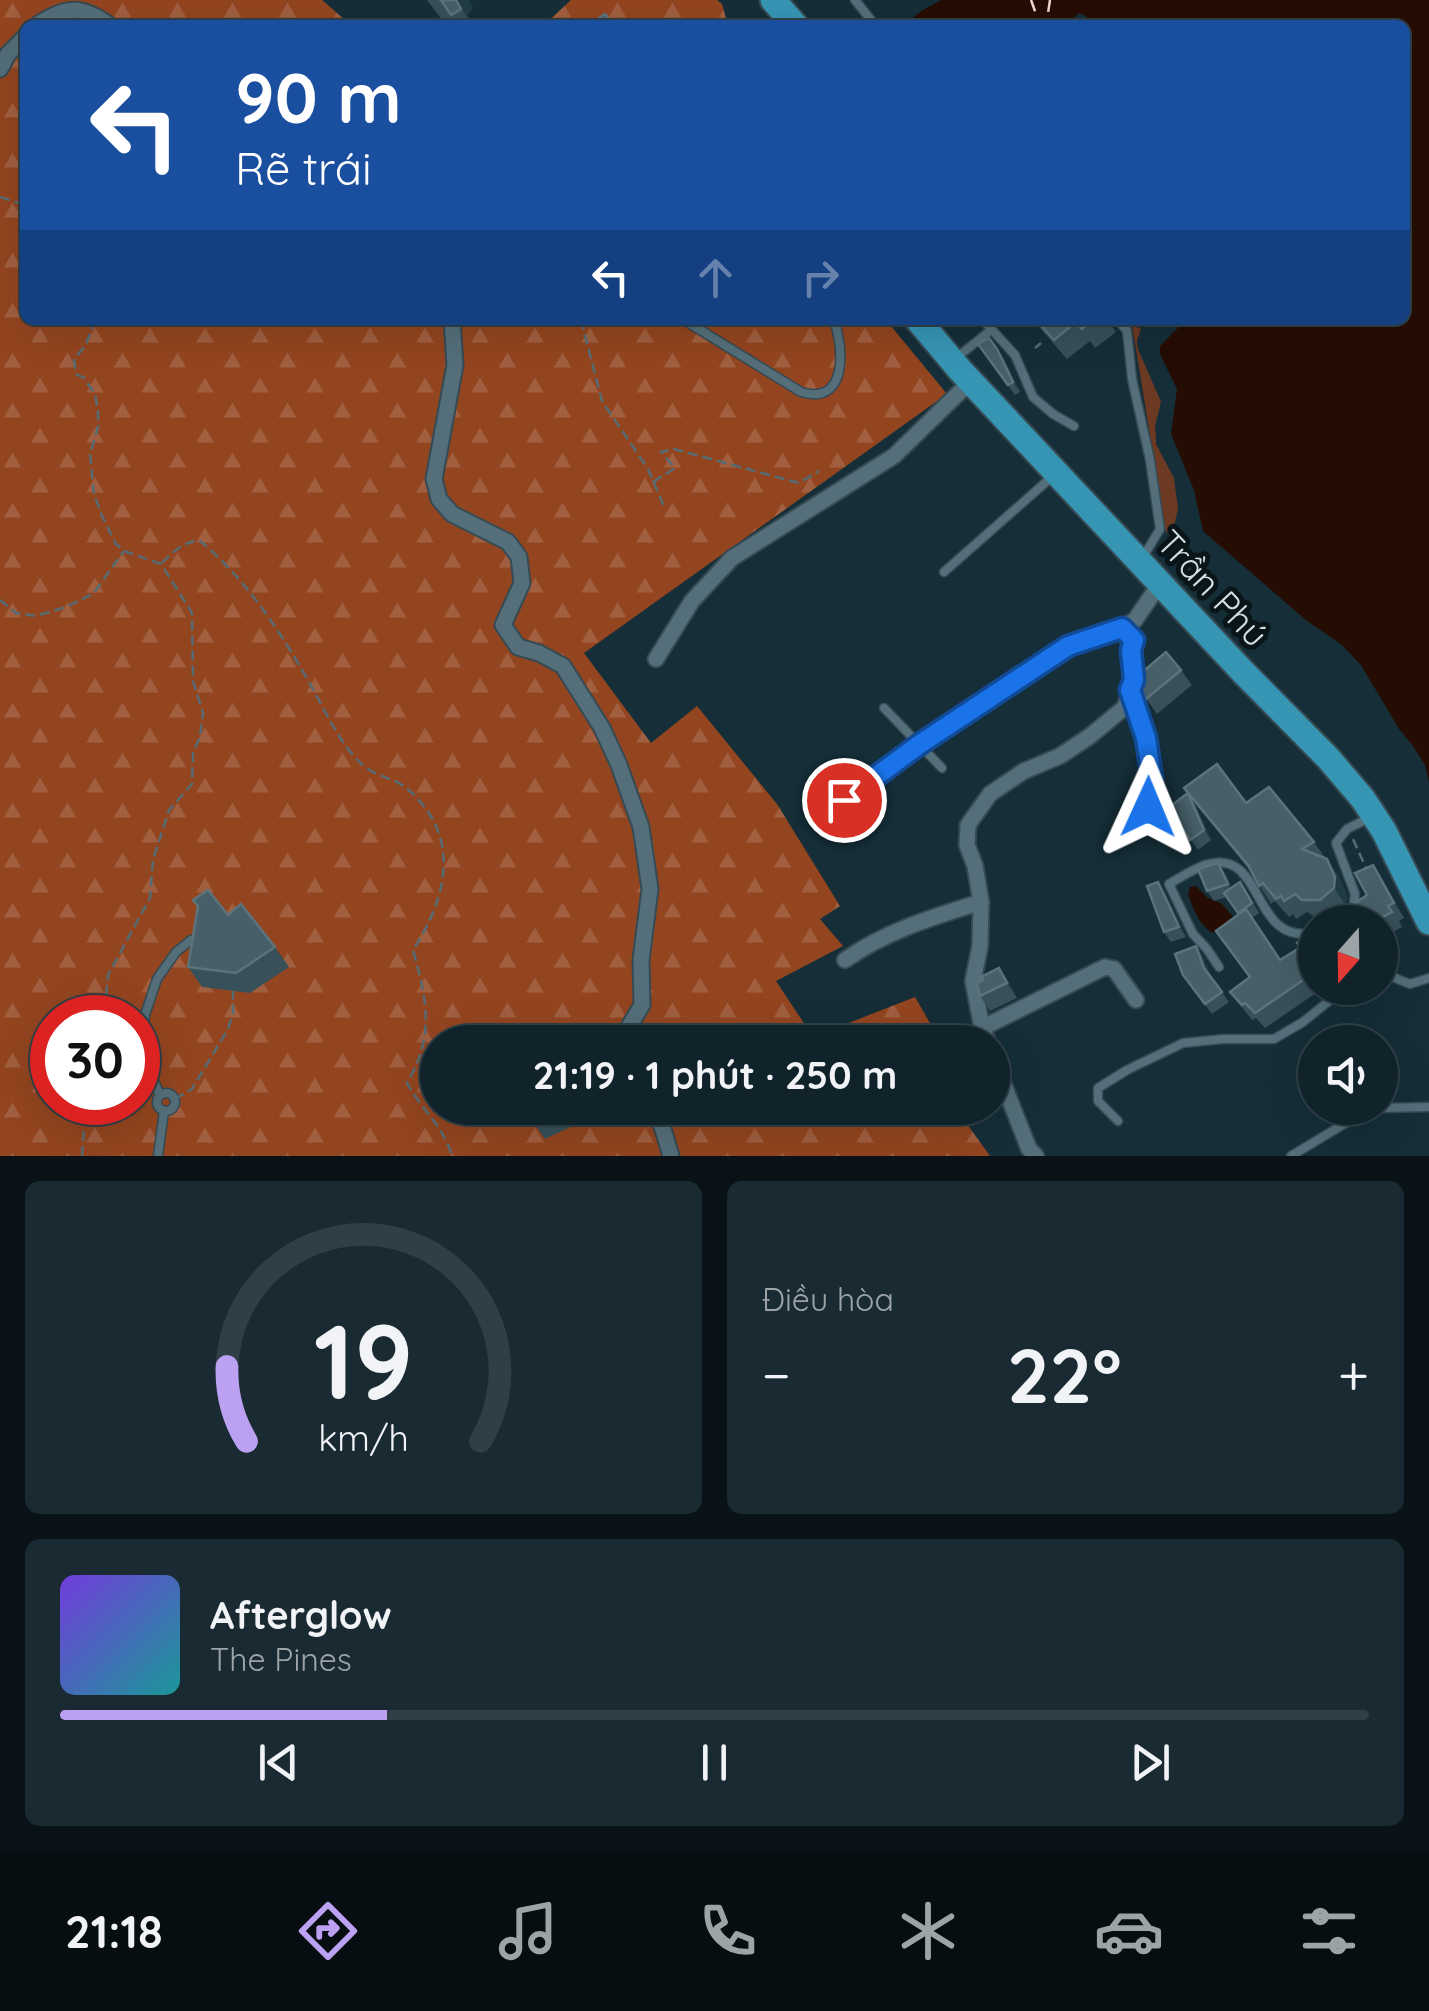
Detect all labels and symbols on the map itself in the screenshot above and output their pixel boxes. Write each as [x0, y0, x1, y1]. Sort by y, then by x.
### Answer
street label: Trần Phú [1148, 520, 1278, 656]
position arrow [1096, 755, 1200, 859]
pin [802, 758, 887, 843]
north arrow [1298, 905, 1398, 1005]
speed limit sign: 30 [30, 995, 160, 1125]

